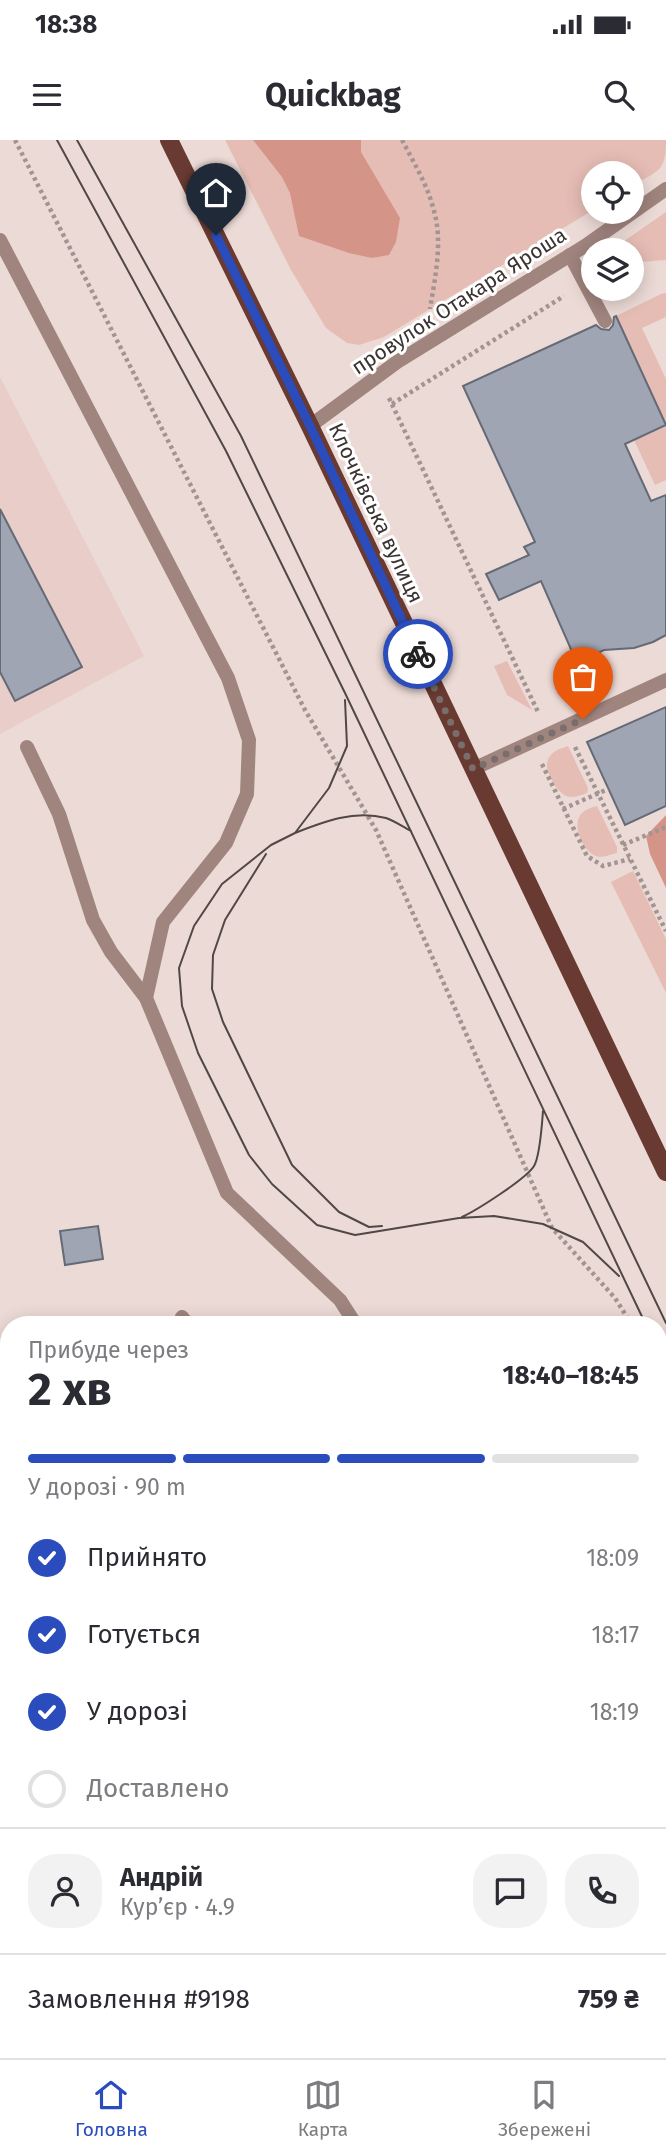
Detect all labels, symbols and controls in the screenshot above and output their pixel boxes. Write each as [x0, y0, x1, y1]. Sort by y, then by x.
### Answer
text: 18:38 [35, 9, 97, 40]
icon: menu [28, 76, 66, 114]
text: Quickbag [265, 76, 401, 114]
icon: search [600, 76, 638, 114]
map controls [581, 161, 644, 301]
button: locate [581, 161, 644, 224]
pin [186, 163, 246, 235]
icon: home [197, 174, 235, 212]
street label: провулок Отакара Яроша [347, 222, 571, 380]
button: layers [581, 238, 644, 301]
street label: Клочківська вулиця [323, 419, 429, 607]
courier [383, 619, 453, 689]
icon: bike [399, 635, 437, 673]
pin [553, 647, 613, 719]
icon: bag [564, 658, 602, 696]
text: Прибуде через [28, 1336, 189, 1364]
text: 18:40–18:45 [502, 1360, 639, 1391]
text: 2 хв [28, 1362, 112, 1417]
text: У дорозі · 90 m [28, 1473, 186, 1501]
icon: check [28, 1539, 66, 1577]
text: Прийнято [87, 1542, 207, 1573]
text: 18:09 [586, 1544, 639, 1572]
icon: check [28, 1616, 66, 1654]
text: Готується [87, 1619, 201, 1650]
text: 18:17 [592, 1621, 639, 1649]
icon: check [28, 1693, 66, 1731]
text: У дорозі [87, 1696, 188, 1727]
text: 18:19 [590, 1698, 639, 1726]
text: Доставлено [87, 1773, 229, 1804]
button: person [28, 1854, 102, 1928]
button: chat [473, 1854, 547, 1928]
button: phone [565, 1854, 639, 1928]
text: Андрій [120, 1862, 203, 1893]
text: Кур’єр · 4.9 [120, 1893, 235, 1921]
text: Замовлення #9198 [28, 1984, 250, 2015]
text: 759 ₴ [578, 1984, 639, 2015]
tab: Головна [75, 2076, 148, 2141]
tab: Карта [298, 2076, 348, 2141]
tab: Збережені [498, 2076, 591, 2141]

